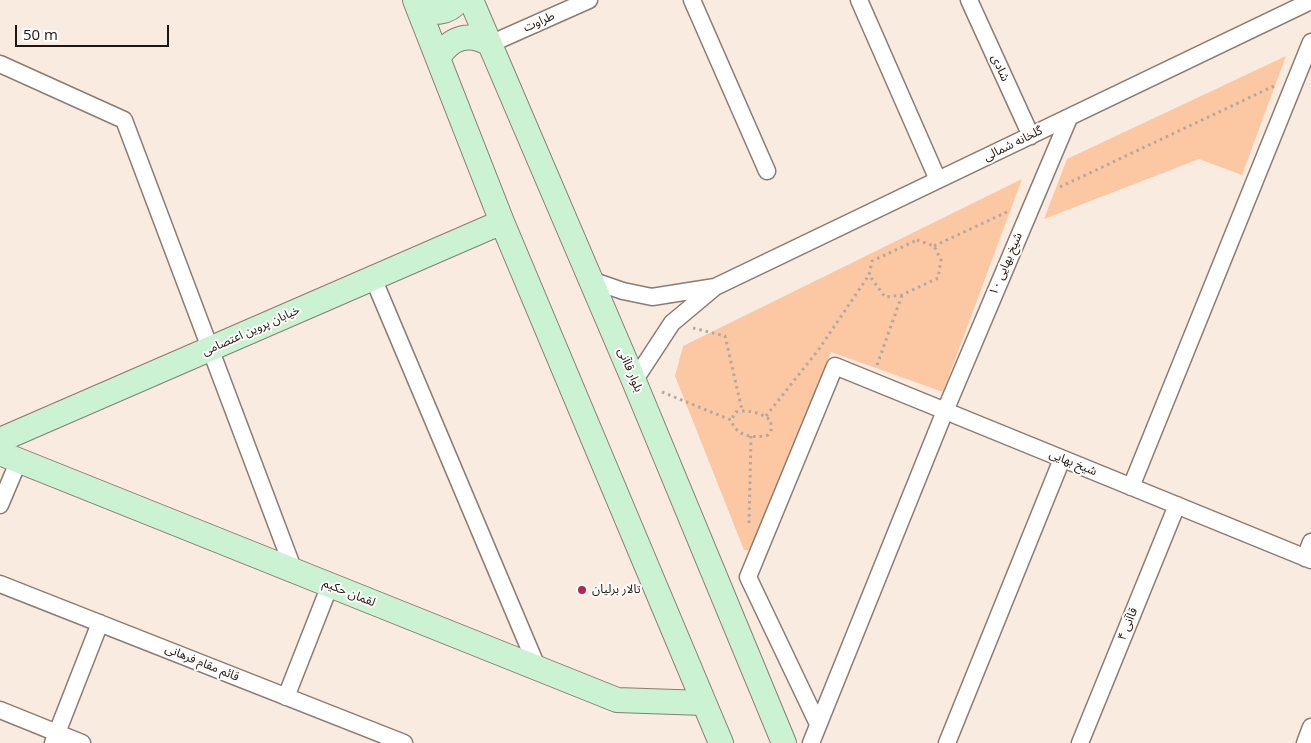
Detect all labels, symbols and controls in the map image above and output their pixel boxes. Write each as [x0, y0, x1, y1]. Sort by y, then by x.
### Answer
street label: طراوت [521, 9, 557, 35]
scale bar [18, 15, 171, 47]
text: 50 m [23, 24, 58, 44]
street label: شادی [988, 52, 1012, 84]
street label: گلخانه شمالی [981, 124, 1045, 164]
street label: شیخ بهایی ۱۰ [986, 230, 1026, 298]
street label: خیابان پروین اعتصامی [200, 303, 302, 359]
street label: بلوار قاآنی [614, 346, 646, 394]
street label: شیخ بهایی [1047, 447, 1099, 479]
street label: لقمان حکیم [321, 576, 377, 610]
place label: تالار برلیان [592, 583, 641, 597]
marker: تالار برلیان [576, 584, 588, 596]
street label: قاآنی ۴ [1115, 606, 1141, 642]
street label: قائم مقام فرهانی [163, 642, 241, 684]

